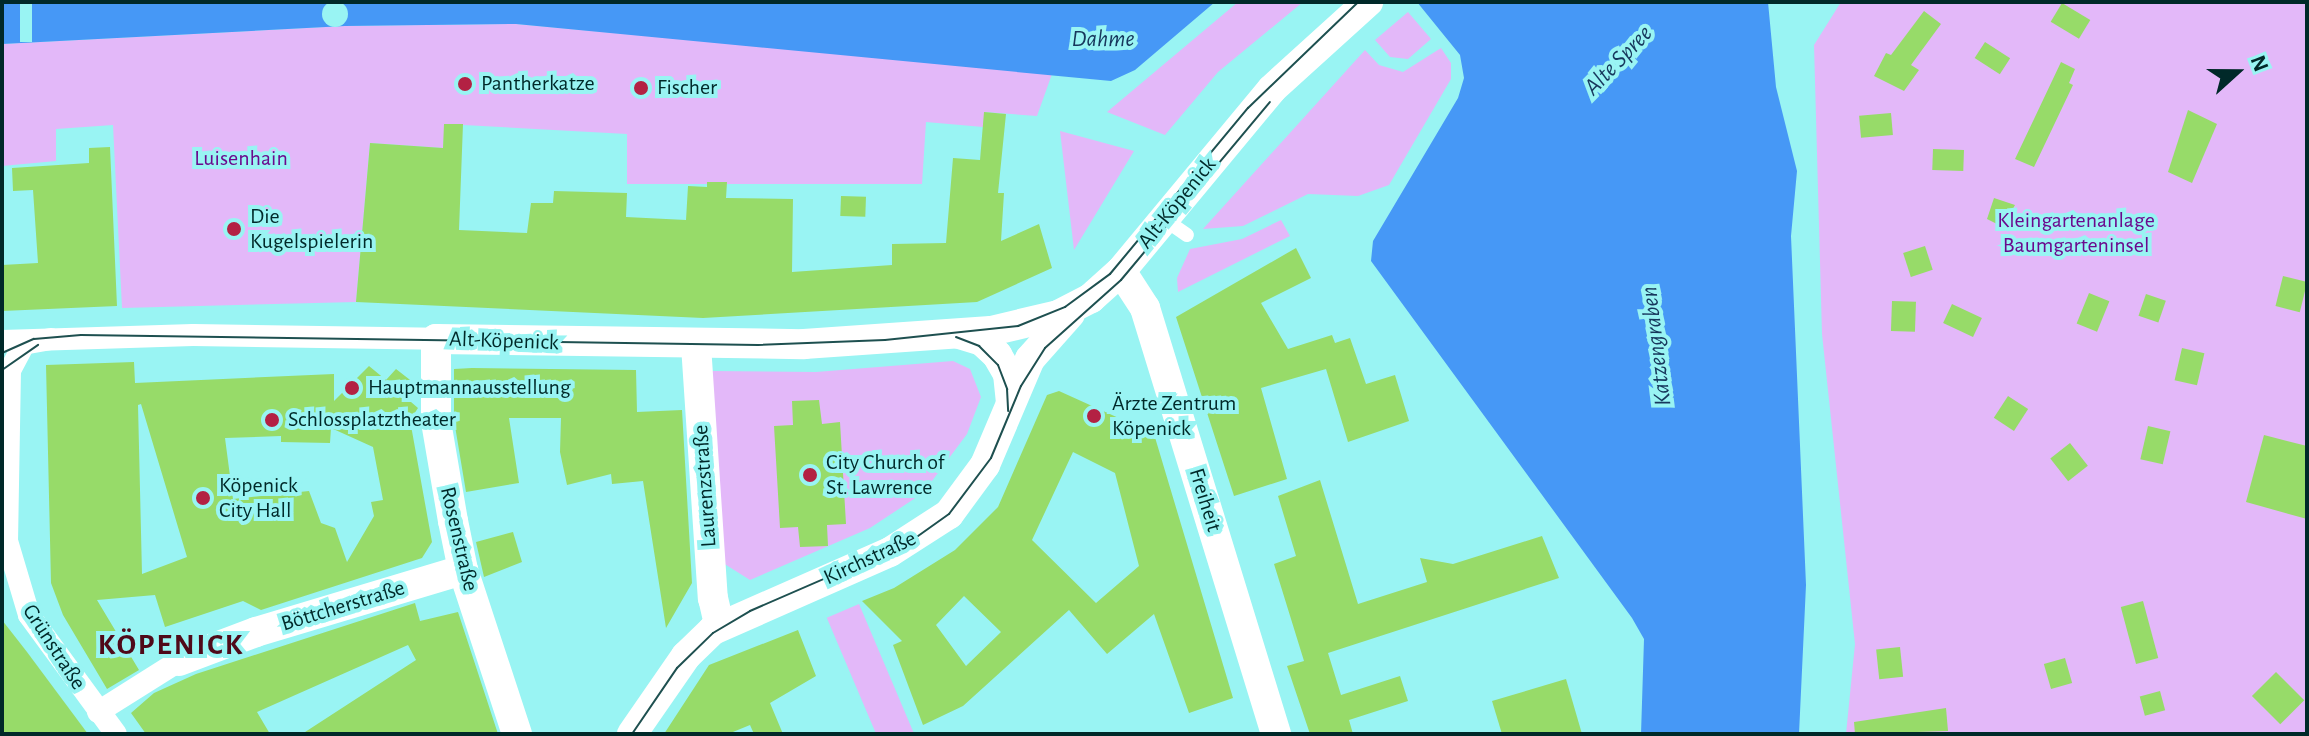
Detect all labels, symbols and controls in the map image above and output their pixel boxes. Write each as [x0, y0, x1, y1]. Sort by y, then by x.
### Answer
water label: Alte Spree [1579, 20, 1659, 102]
water label: Dahme [1072, 26, 1134, 54]
north arrow [2197, 32, 2277, 112]
text: N [2246, 52, 2272, 74]
place label: Pantherkatze [481, 71, 595, 97]
marker: Pantherkatze [456, 75, 474, 93]
place label: Fischer [657, 75, 717, 101]
marker: Fischer [632, 79, 650, 97]
park label: Luisenhain [194, 146, 288, 172]
street label: Alt-Köpenick [1132, 152, 1222, 254]
place label: Die Kugelspielerin [250, 203, 373, 254]
park label: Kleingartenanlage Baumgarteninsel [1997, 207, 2155, 258]
marker: Die Kugelspielerin [225, 220, 243, 238]
water label: Katzengraben [1635, 285, 1679, 407]
street label: Alt-Köpenick [449, 326, 559, 356]
place label: Hauptmannausstellung [368, 375, 571, 401]
marker: Hauptmannausstellung [343, 379, 361, 397]
place label: Ärzte Zentrum Köpenick [1112, 390, 1236, 442]
marker: Ärzte Zentrum Köpenick [1083, 405, 1105, 427]
place label: Schlossplatztheater [288, 407, 456, 433]
marker: Schlossplatztheater [263, 411, 281, 429]
street label: Laurenzstraße [688, 424, 722, 548]
place label: City Church of St. Lawrence [826, 449, 944, 500]
street label: Freiheit [1183, 465, 1227, 535]
marker: City Church of St. Lawrence [801, 466, 819, 484]
place label: Köpenick City Hall [219, 472, 298, 524]
street label: Rosenstraße [434, 484, 484, 594]
marker: Köpenick City Hall [194, 489, 212, 507]
street label: Kirchstraße [820, 525, 920, 591]
street label: Böttcherstraße [278, 575, 408, 637]
street label: Grünstraße [17, 599, 91, 695]
district label: KÖPENICK [98, 627, 244, 663]

